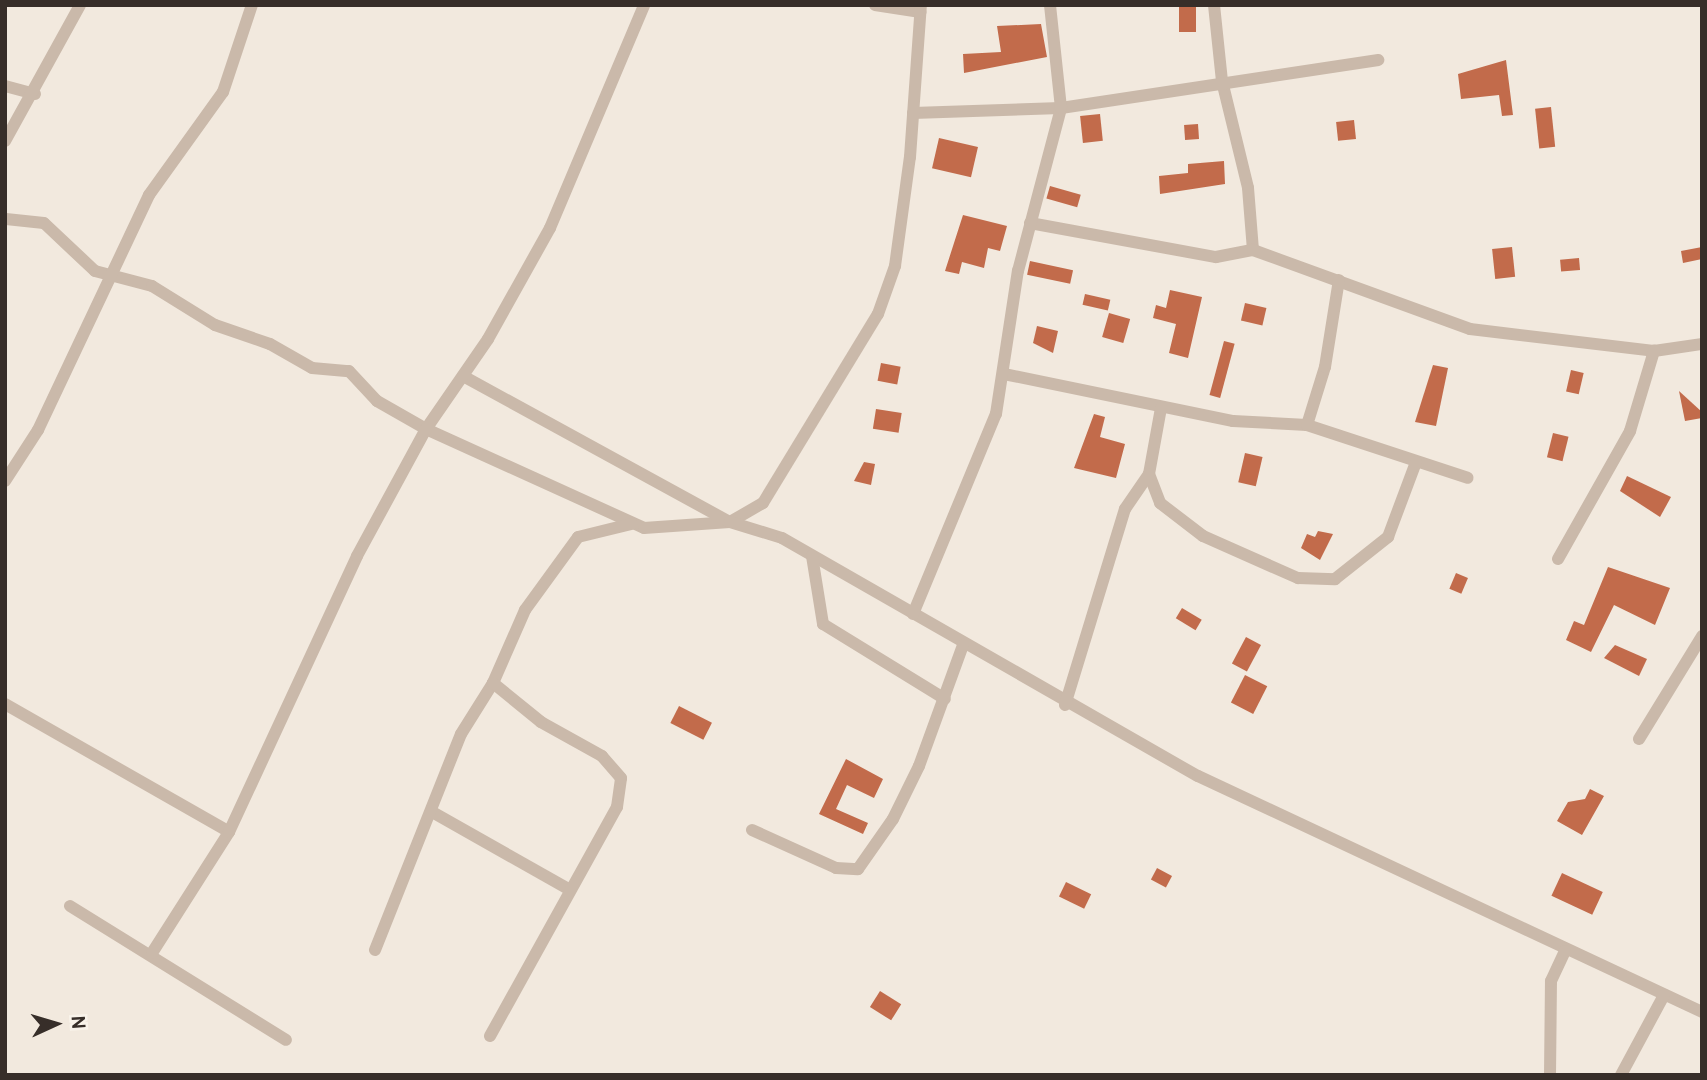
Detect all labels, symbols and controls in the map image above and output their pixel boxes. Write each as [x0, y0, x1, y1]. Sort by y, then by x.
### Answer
north arrow [21, 989, 91, 1059]
text: N [65, 1015, 89, 1030]

